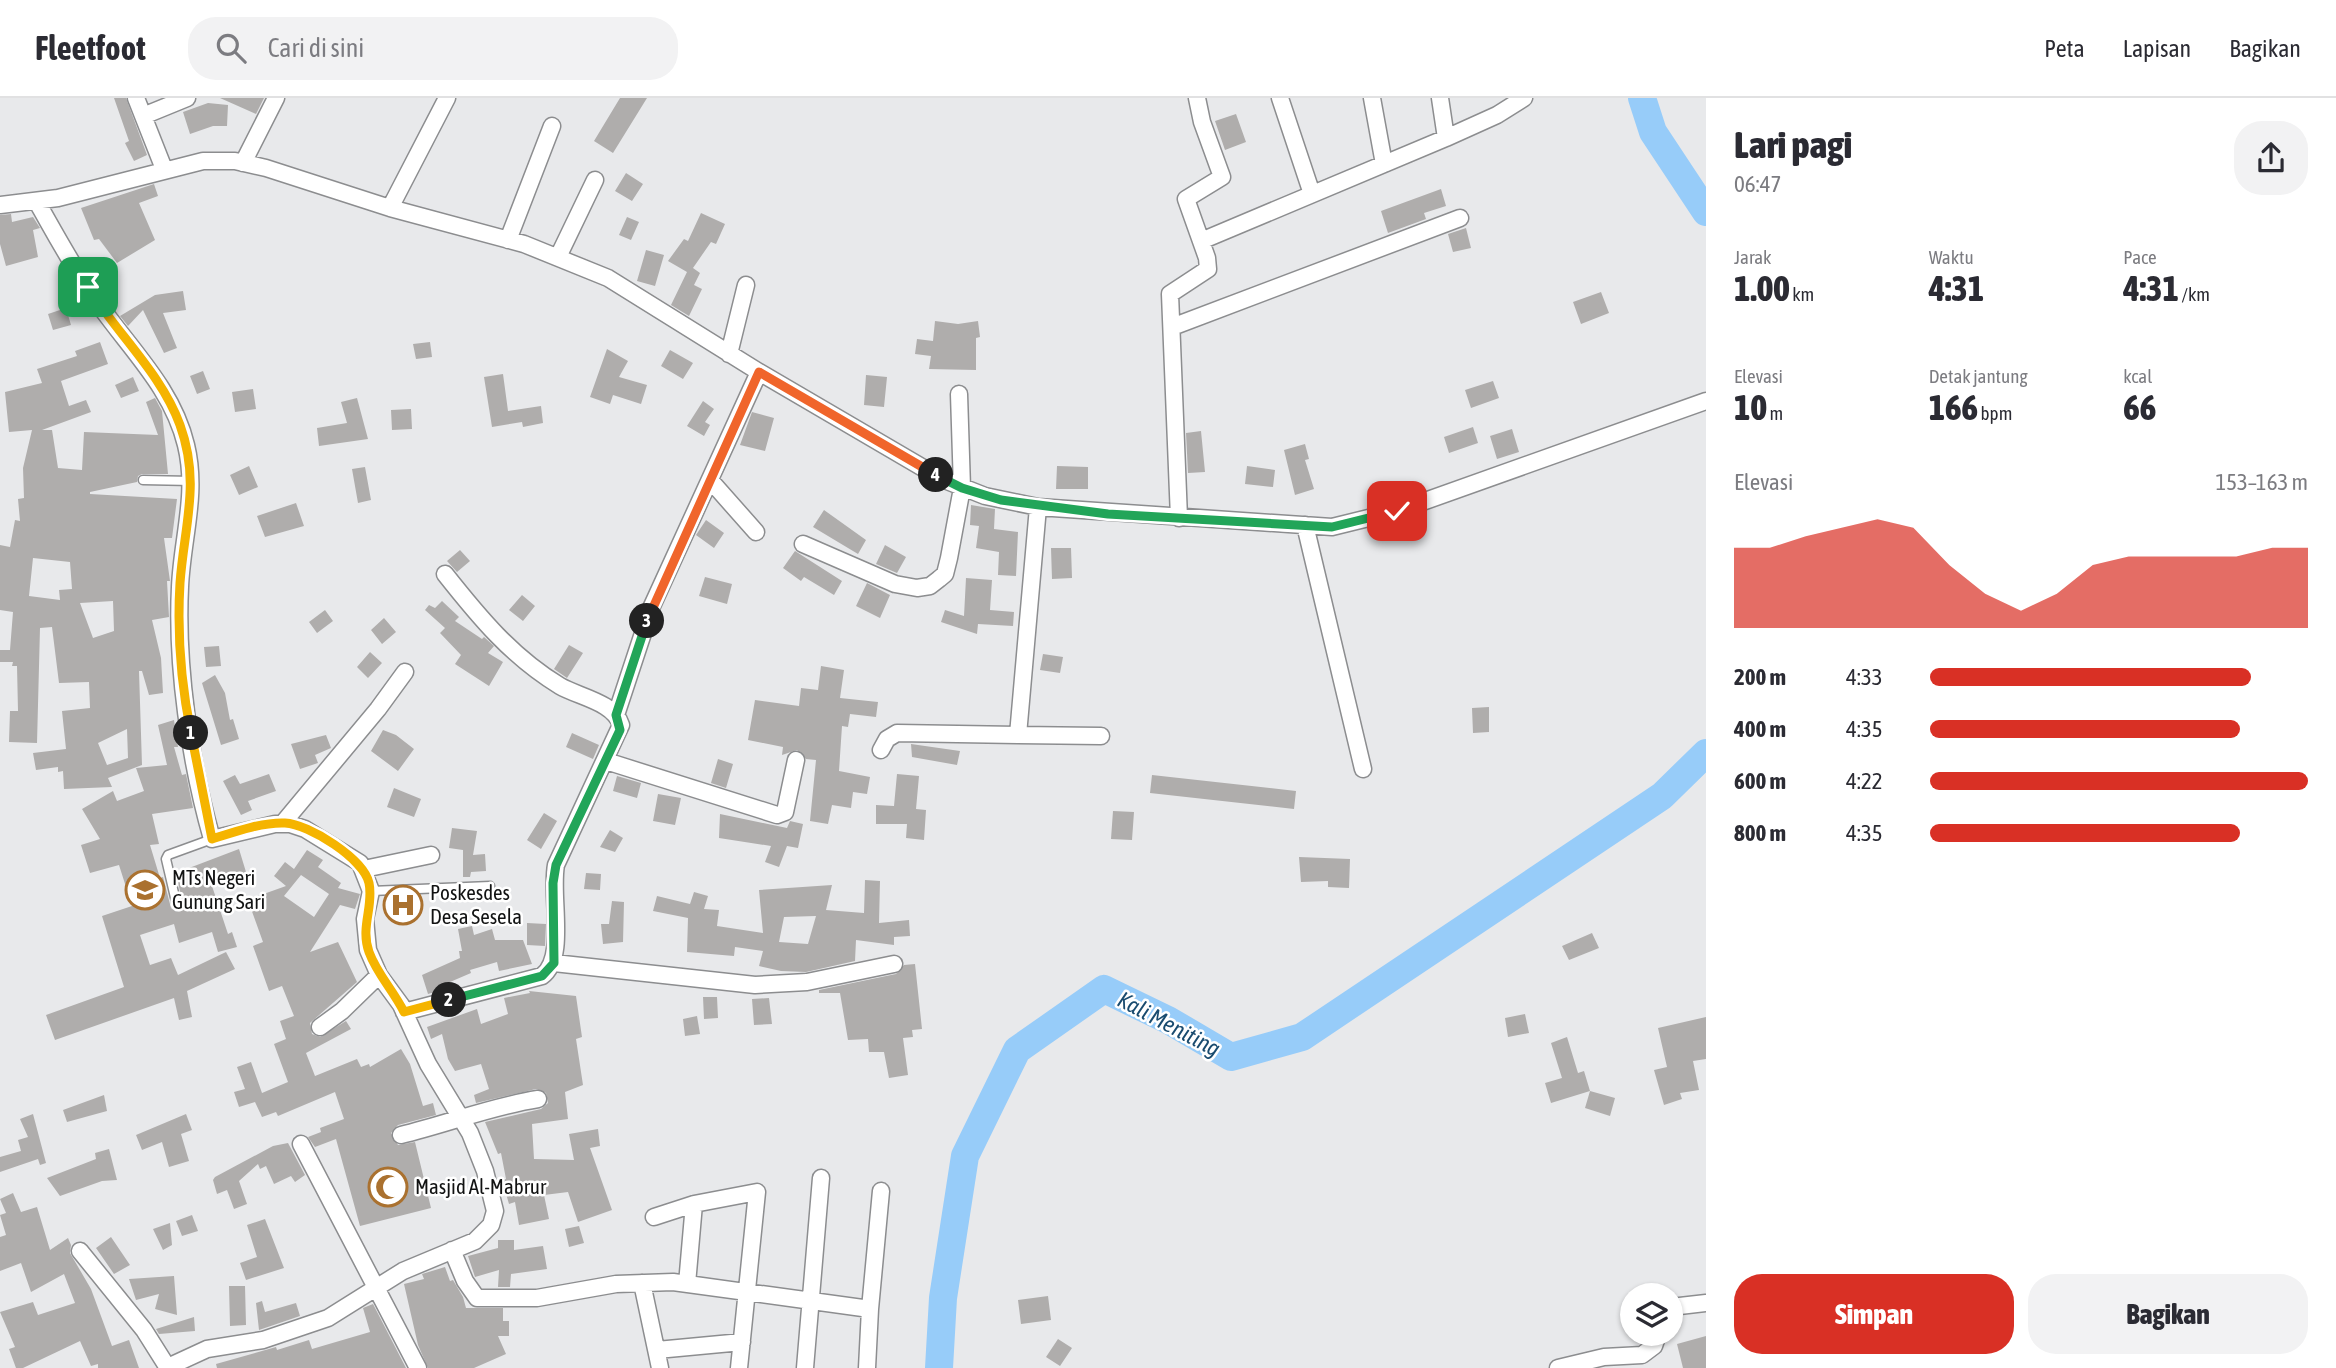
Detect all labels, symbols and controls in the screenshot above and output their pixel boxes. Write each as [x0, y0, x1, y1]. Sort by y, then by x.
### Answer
search box [188, 17, 678, 80]
text: Fleetfoot [35, 29, 146, 67]
icon: search [212, 29, 250, 67]
text: Cari di sini [268, 33, 364, 63]
text: Peta [2044, 35, 2085, 62]
text: Lapisan [2123, 35, 2191, 62]
text: Bagikan [2229, 35, 2301, 62]
button: share [2234, 121, 2308, 195]
text: Lari pagi [1734, 123, 1852, 166]
text: 06:47 [1734, 171, 1781, 197]
text: Jarak [1734, 246, 1771, 268]
text: Waktu [1929, 246, 1974, 268]
text: Pace [2123, 246, 2157, 268]
pin [58, 257, 118, 317]
icon: arrive [69, 268, 107, 306]
text: 1.00 [1734, 268, 1790, 308]
text: 4:31 [1929, 268, 1984, 308]
text: 4:31 [2123, 268, 2179, 308]
text: km [1790, 283, 1814, 305]
text: /km [2179, 283, 2210, 305]
text: Elevasi [1734, 365, 1783, 387]
text: Detak jantung [1929, 365, 2028, 387]
text: kcal [2123, 365, 2152, 387]
text: 10 [1734, 387, 1767, 427]
text: 166 [1929, 387, 1978, 427]
text: 66 [2123, 387, 2156, 427]
text: m [1767, 402, 1783, 424]
text: bpm [1978, 402, 2012, 424]
pin: 4 [918, 458, 954, 492]
text: 4 [931, 463, 940, 485]
text: Elevasi [1734, 469, 1793, 495]
text: 153–163 m [2215, 469, 2308, 495]
pin [1367, 481, 1427, 541]
icon: check [1378, 492, 1416, 530]
pin: 3 [630, 603, 664, 638]
text: 3 [642, 609, 651, 631]
text: 200 m [1734, 664, 1786, 690]
text: 4:33 [1846, 664, 1883, 690]
pin: 1 [174, 716, 208, 750]
text: 400 m [1734, 716, 1786, 742]
text: 4:35 [1846, 716, 1883, 742]
text: 1 [186, 721, 195, 743]
text: 600 m [1734, 768, 1786, 794]
text: 4:22 [1846, 768, 1883, 794]
text: 800 m [1734, 820, 1786, 846]
text: 4:35 [1846, 820, 1883, 846]
place label: MTs Negeri Gunung Sari [172, 865, 265, 913]
school or university icon: MTs Negeri Gunung Sari [124, 869, 166, 911]
place label: Poskesdes Desa Sesela [430, 880, 522, 928]
hospital icon: Poskesdes Desa Sesela [382, 884, 424, 926]
pin: 2 [432, 982, 466, 1018]
water label: Kali Meniting [1113, 986, 1225, 1062]
text: 2 [444, 988, 453, 1010]
mosque icon: Masjid Al-Mabrur [367, 1166, 409, 1208]
place label: Masjid Al-Mabrur [415, 1174, 547, 1198]
button: Simpan [1734, 1274, 2014, 1354]
button: Bagikan [2028, 1274, 2308, 1354]
map controls [1620, 1283, 1683, 1346]
button: layers [1620, 1283, 1683, 1346]

